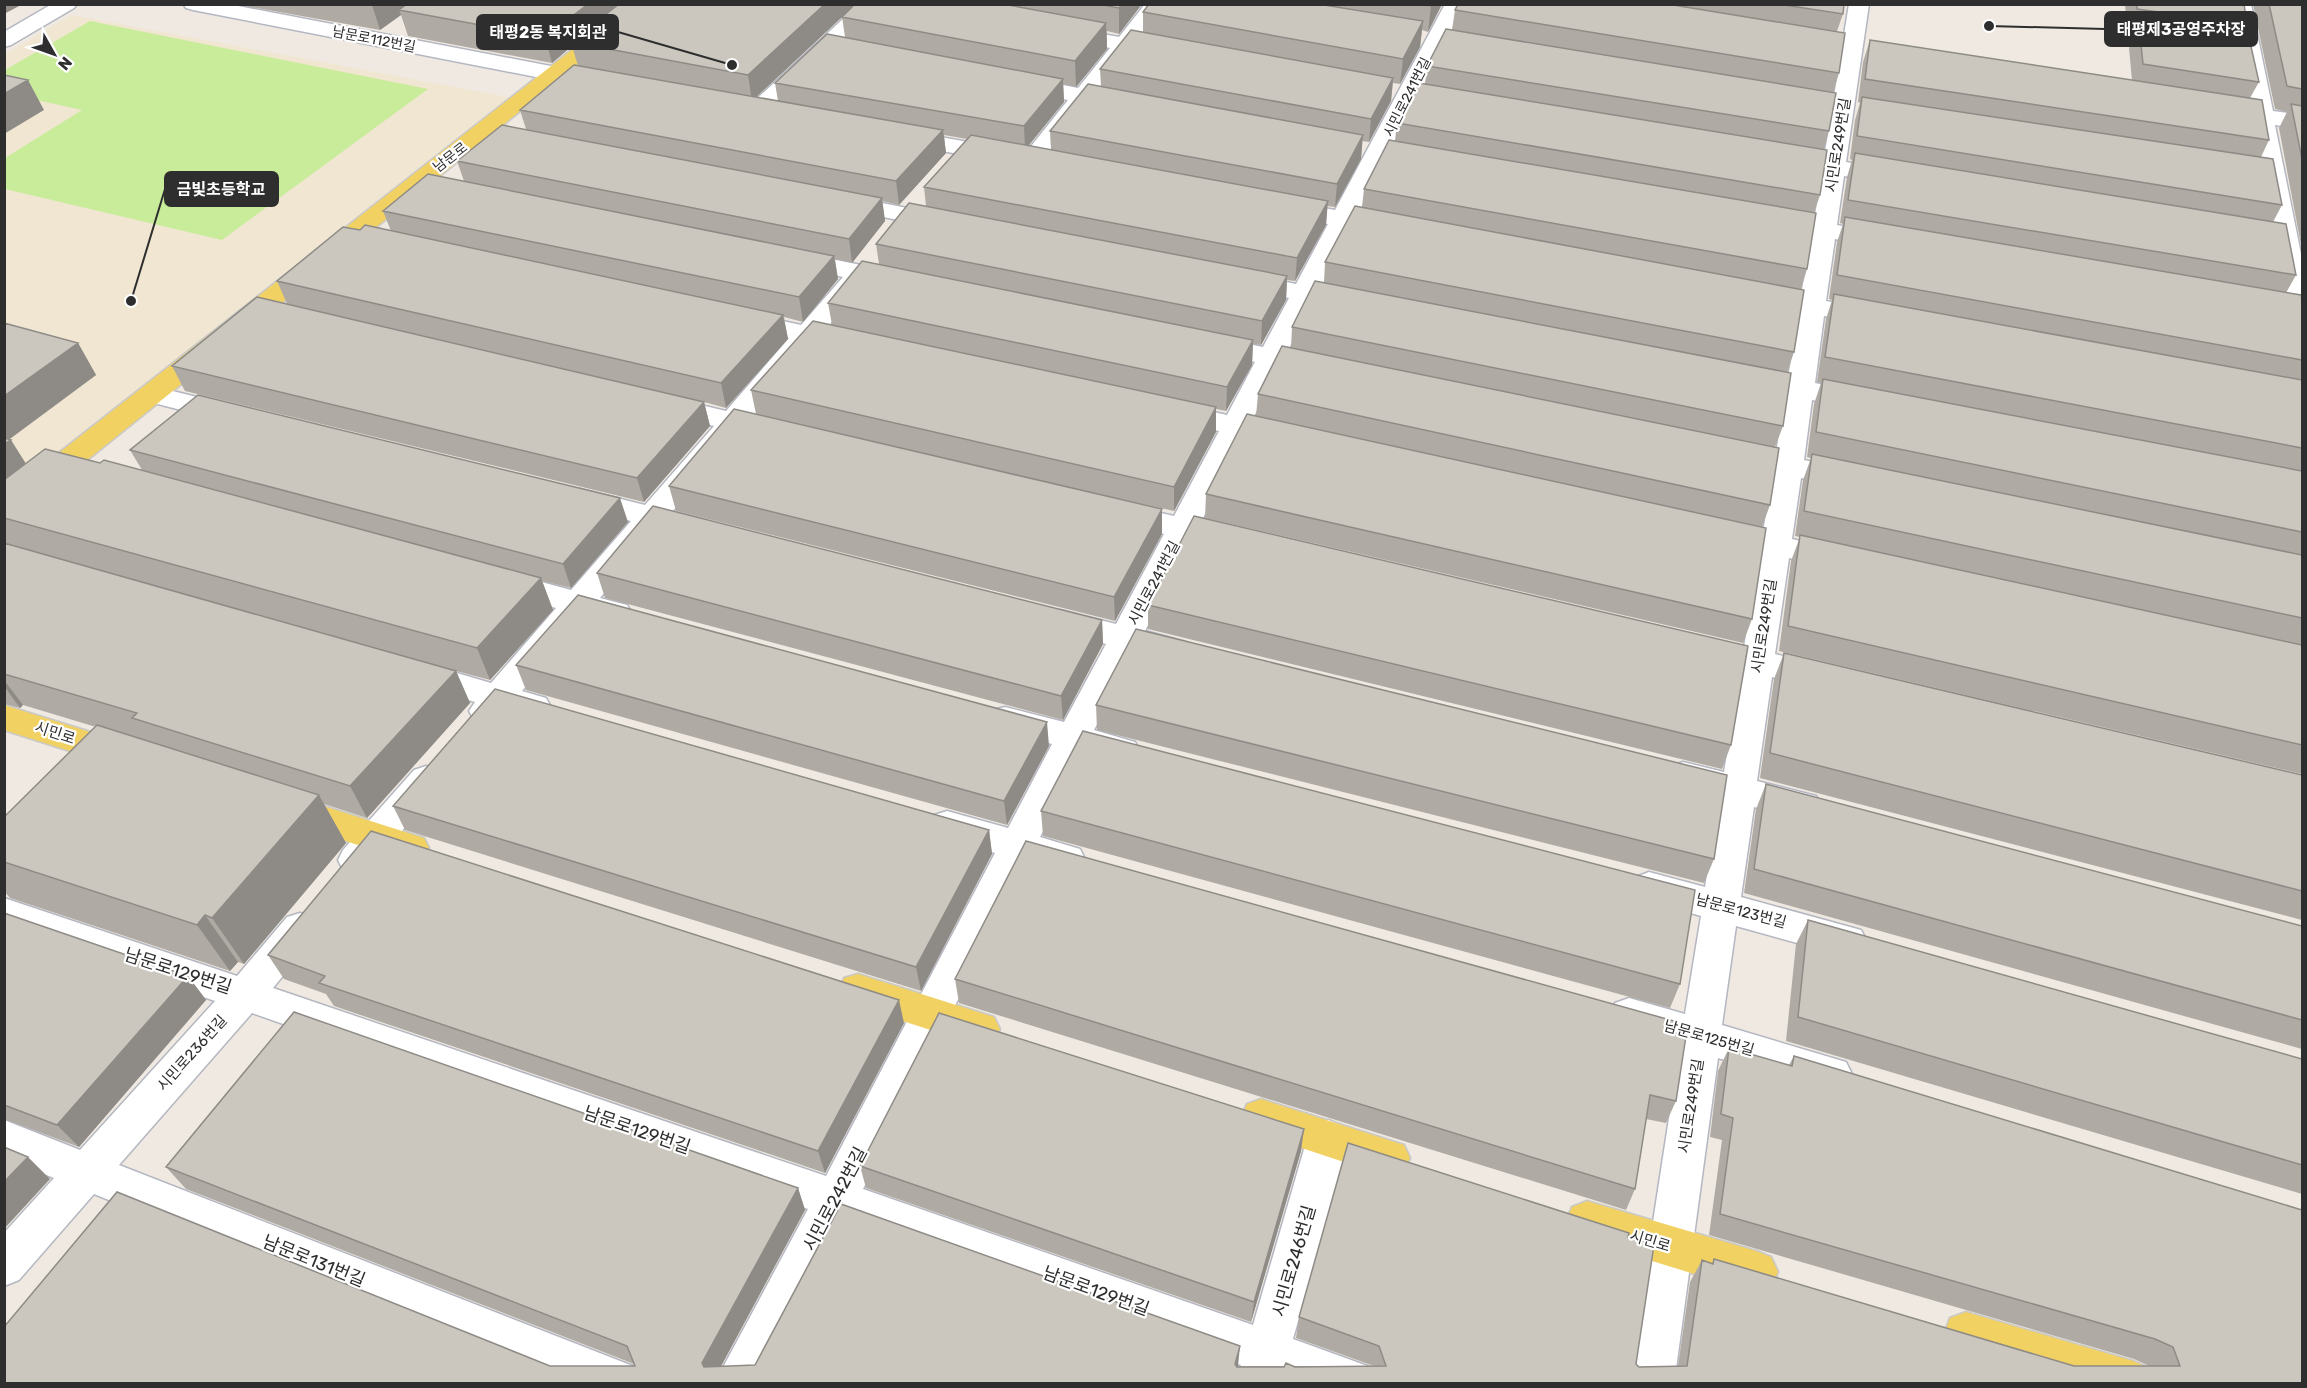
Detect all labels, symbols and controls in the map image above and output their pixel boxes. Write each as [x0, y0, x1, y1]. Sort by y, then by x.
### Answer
callout: 태평제3공영주차장 [2105, 12, 2257, 46]
callout: 태평2동 복지회관 [477, 15, 618, 49]
text: 태평제3공영주차장 [2117, 20, 2245, 39]
street label: 남문로112번길 [331, 23, 417, 56]
text: 태평2동 복지회관 [490, 23, 607, 42]
north arrow [24, 24, 84, 84]
text: N [54, 53, 76, 74]
street label: 시민로241번길 [1380, 55, 1435, 140]
street label: 시민로249번길 [1822, 96, 1854, 194]
street label: 남문로 [430, 139, 471, 176]
callout: 금빛초등학교 [165, 172, 278, 206]
text: 금빛초등학교 [177, 180, 265, 199]
street label: 시민로241번길 [1124, 538, 1184, 628]
street label: 시민로249번길 [1748, 577, 1780, 675]
street label: 시민로 [33, 718, 77, 748]
street label: 남문로123번길 [1694, 890, 1788, 932]
street label: 남문로129번길 [121, 943, 235, 999]
street label: 시민로236번길 [153, 1011, 231, 1095]
street label: 남문로125번길 [1662, 1017, 1756, 1059]
street label: 시민로249번길 [1675, 1057, 1707, 1155]
street label: 남문로129번길 [581, 1101, 693, 1159]
street label: 시민로242번길 [798, 1143, 872, 1255]
street label: 시민로246번길 [1268, 1203, 1320, 1319]
street label: 시민로 [1628, 1226, 1672, 1256]
street label: 남문로131번길 [259, 1230, 369, 1292]
street label: 남문로129번길 [1040, 1262, 1152, 1320]

